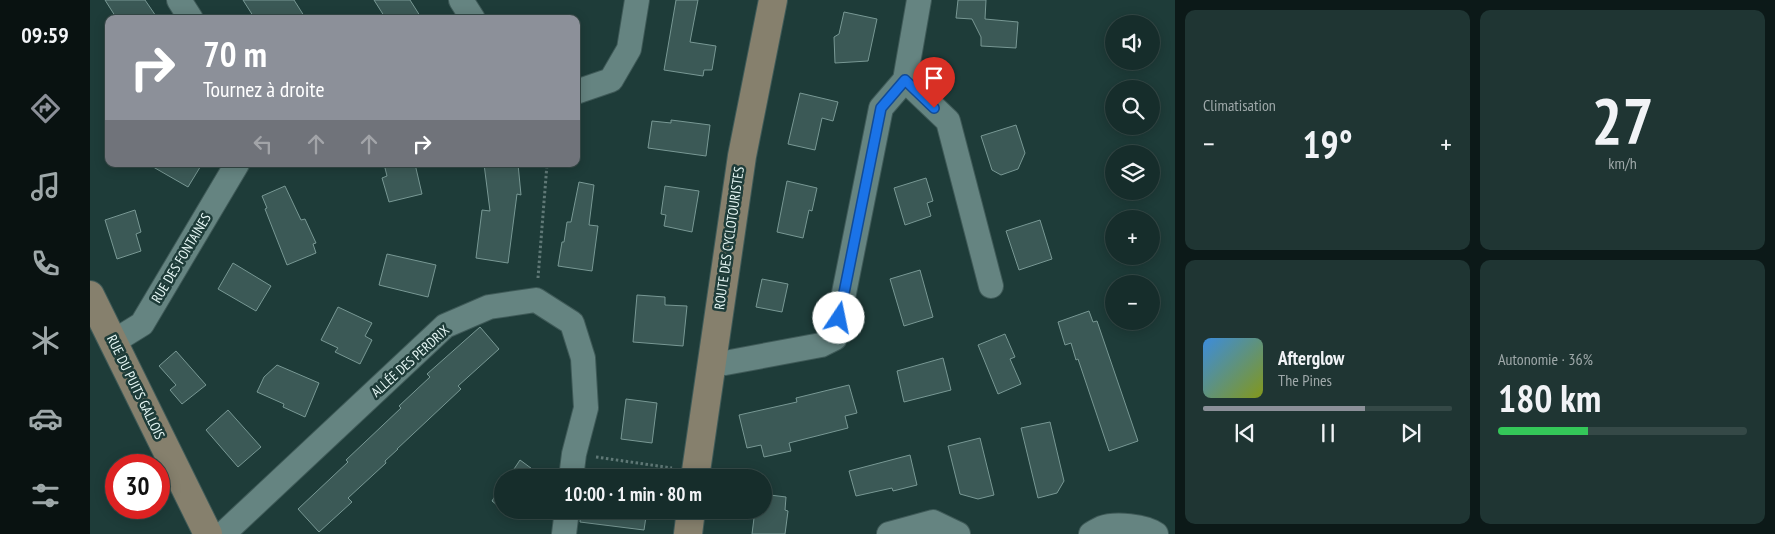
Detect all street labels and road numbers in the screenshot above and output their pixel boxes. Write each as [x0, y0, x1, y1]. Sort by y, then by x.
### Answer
street label: ROUTE DES CYCLOTOURISTES [710, 165, 748, 311]
street label: RUE DES FONTAINES [147, 210, 215, 306]
street label: ALLÉE DES PERDRIX [367, 321, 453, 401]
street label: RUE DU PUITS GALLOIS [103, 332, 169, 442]

